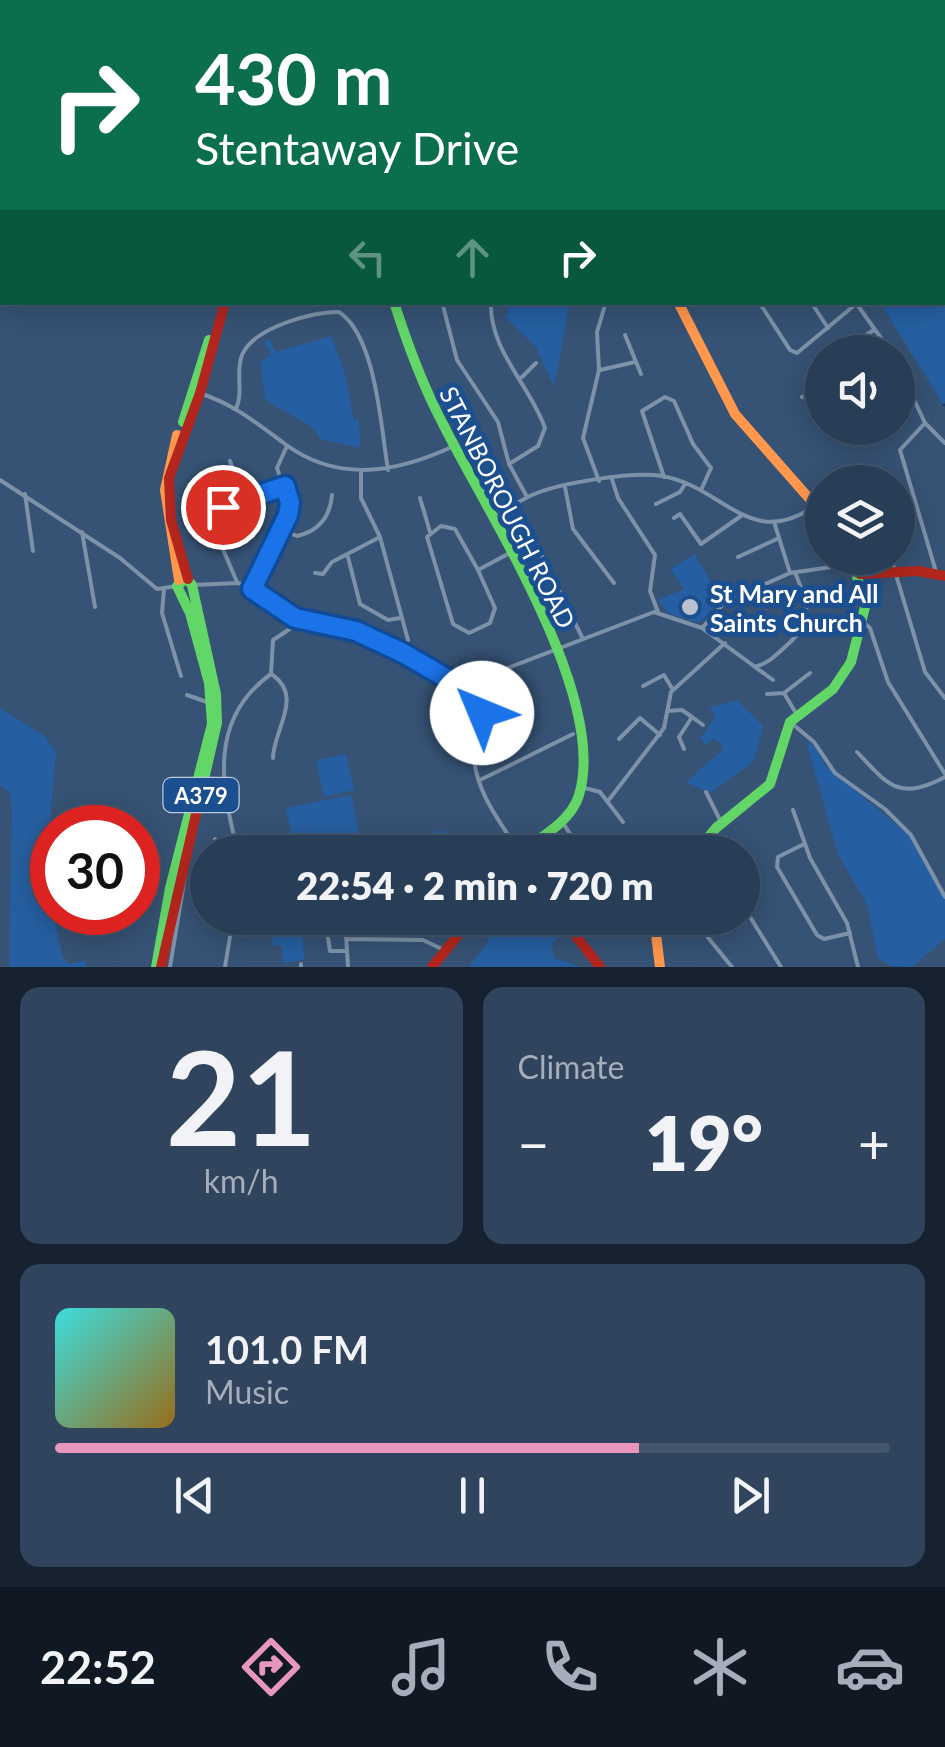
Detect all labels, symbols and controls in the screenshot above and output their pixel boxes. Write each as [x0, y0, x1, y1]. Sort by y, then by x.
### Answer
text: 430 m [195, 36, 392, 120]
icon: right [30, 40, 160, 170]
text: Stentaway Drive [195, 121, 519, 175]
icon: left [340, 230, 395, 285]
icon: ahead [445, 230, 500, 285]
icon: right [550, 230, 605, 285]
map controls [805, 335, 915, 575]
button: sound [805, 335, 915, 445]
street label: STANBOROUGH ROAD [434, 381, 582, 633]
pin [181, 465, 266, 550]
button: layers [805, 465, 915, 575]
icon: arrive [196, 480, 251, 535]
place label: St Mary and All Saints Church [710, 578, 878, 637]
marker: St Mary and All Saints Church [679, 596, 701, 618]
position arrow [430, 661, 534, 765]
road number: A379 [164, 778, 238, 812]
speed limit sign: 30 [30, 805, 160, 935]
text: 22:54 · 2 min · 720 m [296, 862, 654, 908]
text: 21 [166, 1018, 317, 1174]
text: Climate [518, 1047, 624, 1086]
text: 19° [645, 1097, 763, 1187]
text: − [518, 1110, 549, 1176]
text: + [858, 1110, 890, 1176]
text: km/h [204, 1161, 279, 1200]
text: 101.0 FM [205, 1326, 369, 1372]
text: Music [205, 1372, 289, 1411]
icon: previous [167, 1468, 222, 1523]
icon: pause [445, 1468, 500, 1523]
icon: next [723, 1468, 778, 1523]
icon: directions [236, 1632, 306, 1702]
icon: music [386, 1632, 456, 1702]
icon: phone [535, 1632, 605, 1702]
icon: climate [685, 1632, 755, 1702]
icon: car [835, 1632, 905, 1702]
text: 22:52 [40, 1640, 156, 1694]

